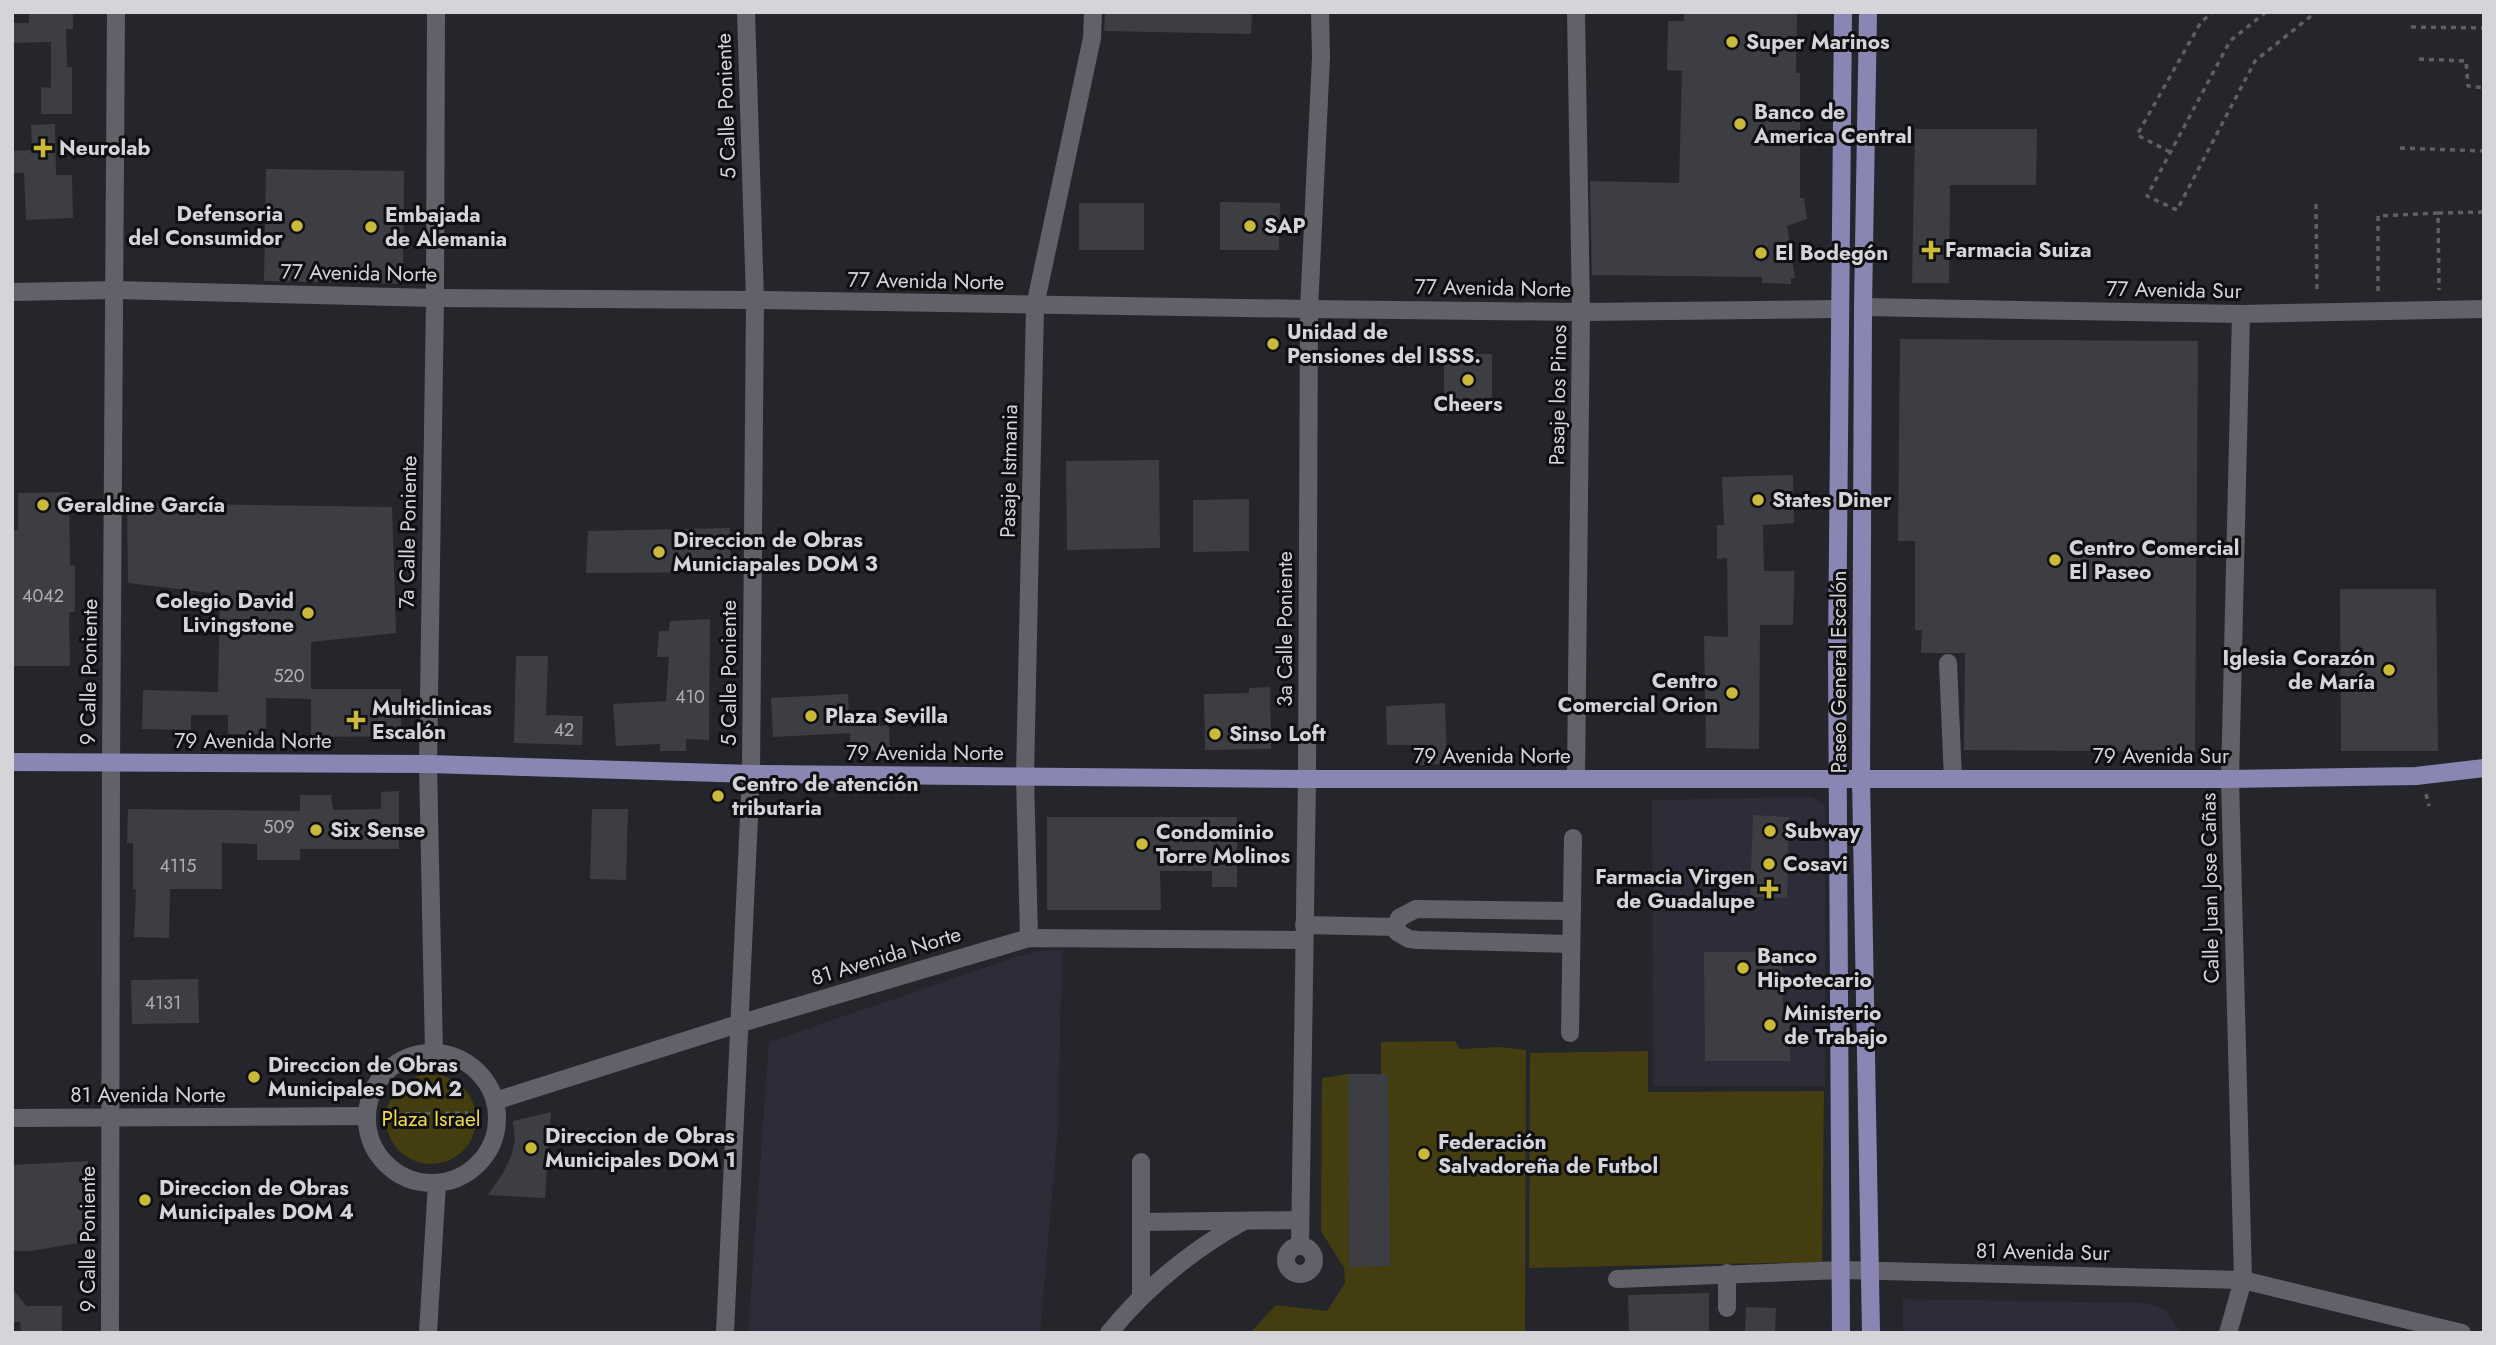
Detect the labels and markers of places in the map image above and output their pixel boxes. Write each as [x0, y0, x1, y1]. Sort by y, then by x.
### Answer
place label: Super Marinos [1746, 27, 1890, 57]
marker: Super Marinos [1724, 34, 1740, 50]
place label: Banco de America Central [1753, 97, 1912, 151]
marker: Banco de America Central [1732, 116, 1748, 132]
place label: Neurolab [59, 133, 150, 163]
marker: Neurolab [33, 138, 53, 158]
place label: Defensoria del Consumidor [128, 199, 283, 253]
place label: Embajada de Alemania [385, 200, 507, 254]
place label: SAP [1264, 211, 1306, 241]
marker: Defensoria del Consumidor [289, 218, 305, 234]
marker: SAP [1242, 218, 1258, 234]
marker: Embajada de Alemania [363, 219, 379, 235]
place label: Farmacia Suiza [1945, 235, 2092, 265]
place label: El Bodegón [1775, 238, 1888, 268]
marker: Farmacia Suiza [1923, 242, 1939, 258]
marker: El Bodegón [1753, 245, 1769, 261]
place label: Unidad de Pensiones del ISSS. [1287, 317, 1481, 371]
marker: Unidad de Pensiones del ISSS. [1265, 336, 1281, 352]
marker: Cheers [1460, 372, 1476, 388]
place label: Cheers [1434, 389, 1503, 419]
place label: States Diner [1772, 485, 1892, 515]
place label: Geraldine García [57, 490, 225, 520]
marker: States Diner [1750, 492, 1766, 508]
marker: Geraldine García [35, 497, 51, 513]
place label: Direccion de Obras Municiapales DOM 3 [673, 525, 878, 579]
place label: Centro Comercial El Paseo [2069, 533, 2239, 587]
marker: Direccion de Obras Municiapales DOM 3 [651, 544, 667, 560]
marker: Centro Comercial El Paseo [2047, 552, 2063, 568]
place label: Colegio David Livingstone [155, 586, 294, 640]
marker: Colegio David Livingstone [300, 605, 316, 621]
place label: Iglesia Corazón de María [2223, 643, 2375, 697]
marker: Iglesia Corazón de María [2381, 662, 2397, 678]
place label: Centro Comercial Orion [1558, 666, 1718, 720]
marker: Centro Comercial Orion [1724, 685, 1740, 701]
place label: Multiclinicas Escalón [372, 693, 492, 747]
place label: Plaza Sevilla [825, 701, 948, 731]
marker: Plaza Sevilla [803, 708, 819, 724]
marker: Multiclinicas Escalón [346, 710, 366, 730]
place label: Sinso Loft [1229, 719, 1326, 749]
marker: Sinso Loft [1207, 726, 1223, 742]
place label: Centro de atención tributaria [732, 769, 919, 823]
marker: Centro de atención tributaria [710, 788, 726, 804]
place label: Six Sense [330, 815, 425, 845]
place label: Subway [1784, 816, 1861, 846]
place label: Condominio Torre Molinos [1156, 817, 1290, 871]
marker: Six Sense [308, 822, 324, 838]
marker: Subway [1762, 823, 1778, 839]
marker: Condominio Torre Molinos [1134, 836, 1150, 852]
place label: Cosavi [1783, 849, 1848, 879]
marker: Cosavi [1761, 856, 1777, 872]
place label: Farmacia Virgen de Guadalupe [1595, 862, 1755, 916]
marker: Farmacia Virgen de Guadalupe [1761, 881, 1777, 897]
place label: Banco Hipotecario [1757, 941, 1872, 995]
marker: Banco Hipotecario [1735, 960, 1751, 976]
place label: Ministerio de Trabajo [1784, 998, 1888, 1052]
marker: Ministerio de Trabajo [1762, 1017, 1778, 1033]
place label: Direccion de Obras Municipales DOM 2 [268, 1050, 462, 1104]
marker: Direccion de Obras Municipales DOM 2 [246, 1069, 262, 1085]
place label: Direccion de Obras Municipales DOM 1 [545, 1121, 736, 1175]
place label: Federación Salvadoreña de Futbol [1438, 1127, 1658, 1181]
marker: Direccion de Obras Municipales DOM 1 [523, 1140, 539, 1156]
marker: Federación Salvadoreña de Futbol [1416, 1146, 1432, 1162]
place label: Direccion de Obras Municipales DOM 4 [159, 1173, 354, 1227]
marker: Direccion de Obras Municipales DOM 4 [137, 1192, 153, 1208]

